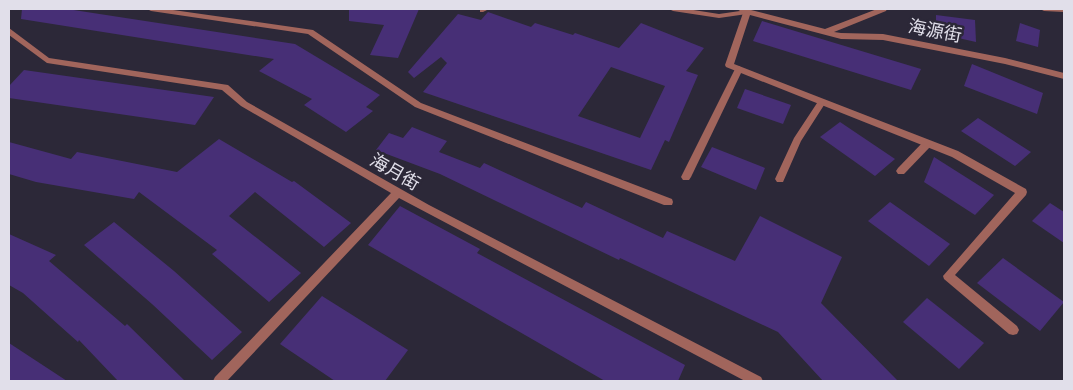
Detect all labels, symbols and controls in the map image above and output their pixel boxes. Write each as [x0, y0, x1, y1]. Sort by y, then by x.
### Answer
street label: 海源街 [906, 15, 964, 47]
street label: 海月街 [366, 149, 424, 195]

